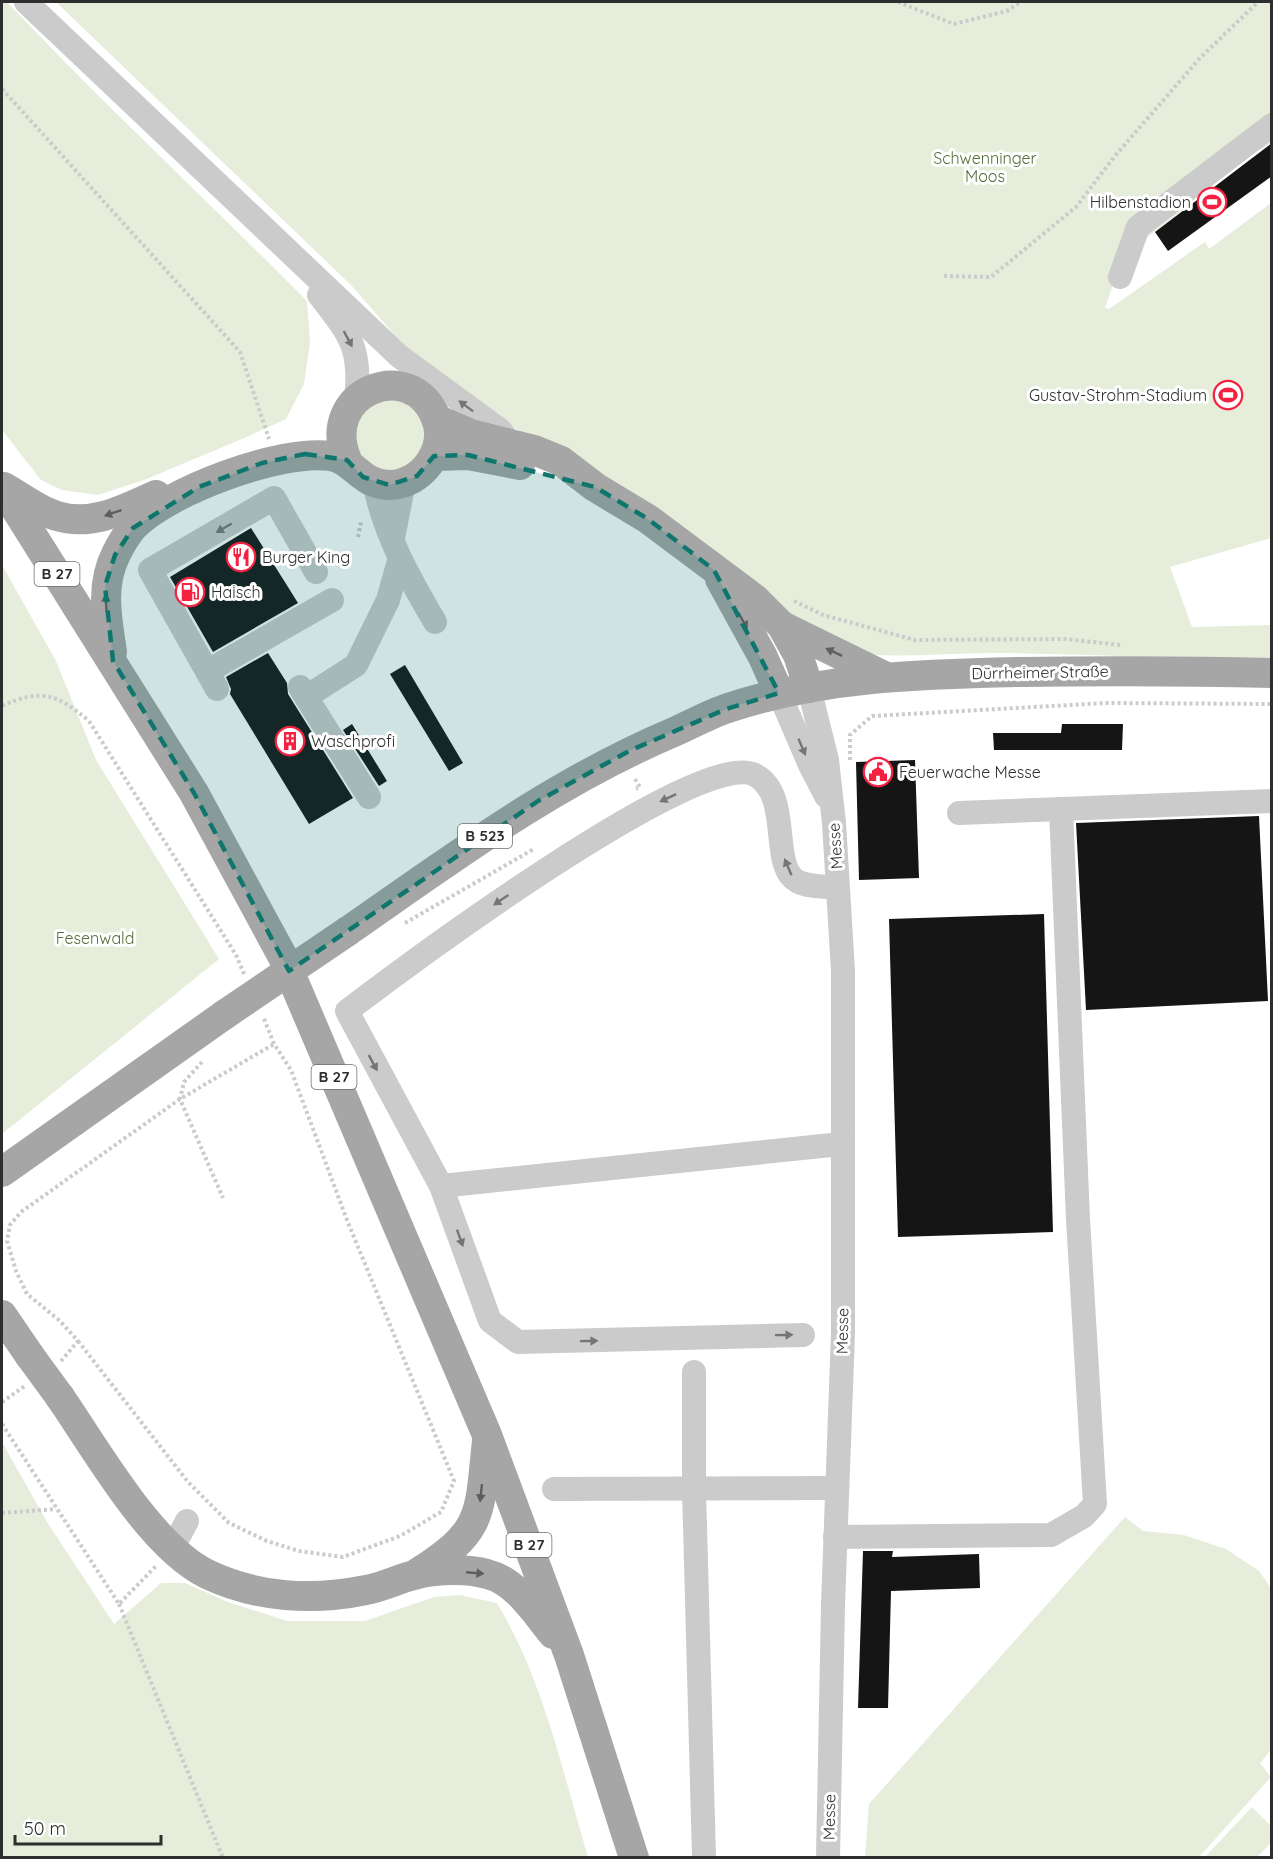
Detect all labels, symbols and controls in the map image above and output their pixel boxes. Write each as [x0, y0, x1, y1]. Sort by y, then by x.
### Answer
park label: Schwenninger Moos [933, 148, 1037, 186]
sports icon: Hilbenstadion [1196, 186, 1228, 218]
place label: Hilbenstadion [1090, 192, 1191, 212]
one-way arrow [343, 330, 353, 347]
sports icon: Gustav-Strohm-Stadium [1212, 379, 1244, 411]
place label: Gustav-Strohm-Stadium [1029, 385, 1207, 405]
one-way arrow [459, 400, 475, 412]
one-way arrow [104, 509, 122, 519]
one-way arrow [216, 522, 232, 533]
restaurant icon: Burger King [225, 541, 257, 573]
place label: Burger King [262, 547, 350, 567]
road number: B 27 [34, 562, 80, 586]
fuel station icon: Haisch [174, 576, 206, 608]
place label: Haisch [211, 582, 261, 602]
one-way arrow [101, 593, 111, 612]
one-way arrow [738, 612, 748, 629]
one-way arrow [825, 648, 842, 657]
street label: Dürrheimer Straße [971, 661, 1109, 683]
building icon: Waschprofi [274, 725, 306, 757]
place label: Waschprofi [311, 731, 395, 751]
one-way arrow [797, 739, 807, 757]
public building icon: Feuerwache Messe [862, 756, 894, 788]
place label: Feuerwache Messe [899, 762, 1041, 782]
one-way arrow [659, 794, 676, 803]
street label: Messe [823, 822, 847, 870]
road number: B 523 [458, 824, 512, 848]
one-way arrow [783, 858, 793, 876]
one-way arrow [493, 894, 509, 905]
park label: Fesenwald [56, 928, 134, 948]
one-way arrow [369, 1055, 378, 1072]
road number: B 27 [312, 1065, 356, 1089]
one-way arrow [455, 1229, 465, 1247]
street label: Messe [832, 1308, 852, 1354]
one-way arrow [775, 1331, 794, 1340]
one-way arrow [580, 1336, 599, 1345]
one-way arrow [476, 1484, 486, 1503]
road number: B 27 [506, 1533, 552, 1557]
one-way arrow [465, 1568, 484, 1578]
street label: Messe [819, 1794, 839, 1840]
scale bar [15, 1808, 160, 1846]
text: 50 m [24, 1817, 66, 1840]

